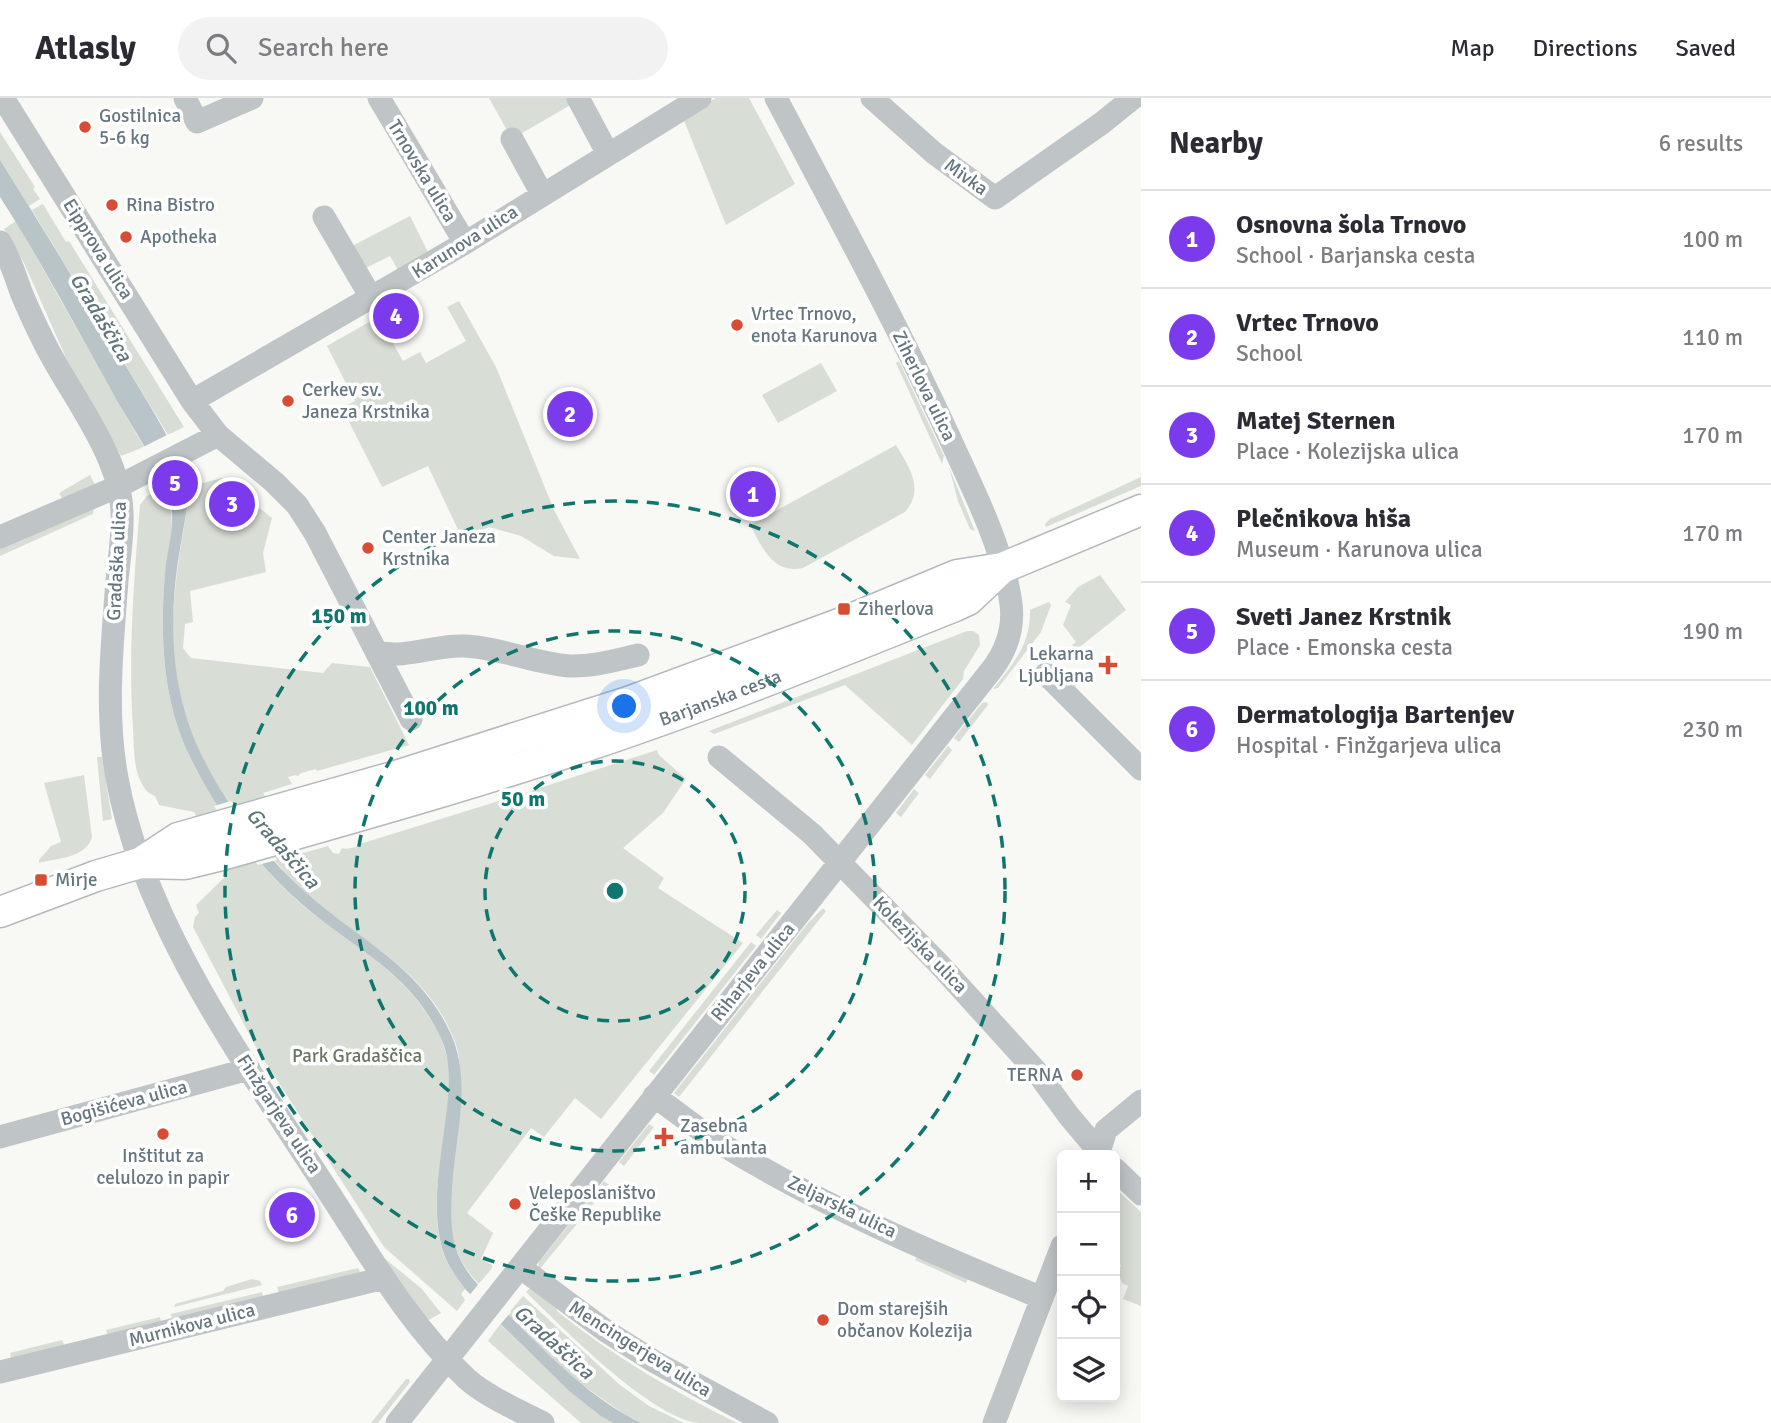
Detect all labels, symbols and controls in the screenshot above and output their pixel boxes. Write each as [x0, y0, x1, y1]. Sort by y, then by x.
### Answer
search box [178, 17, 668, 80]
text: Atlasly [35, 28, 136, 69]
icon: search [202, 29, 240, 67]
text: Search here [258, 32, 389, 64]
text: Map [1450, 33, 1495, 63]
text: Directions [1533, 33, 1638, 63]
text: Saved [1676, 33, 1736, 63]
place label: Gostilnica 5-6 kg [99, 104, 181, 150]
street label: Trnovska ulica [382, 115, 462, 227]
marker: Gostilnica 5-6 kg [77, 119, 93, 135]
text: Nearby [1169, 125, 1263, 162]
text: 6 results [1659, 129, 1743, 158]
street label: Mivka [939, 153, 993, 201]
place label: Rina Bistro [126, 193, 215, 217]
street label: Eipprova ulica [58, 194, 138, 304]
marker: Rina Bistro [104, 197, 120, 213]
street label: Karunova ulica [408, 200, 522, 284]
text: Osnovna šola Trnovo [1236, 209, 1466, 241]
place label: Apotheka [140, 225, 217, 249]
text: 1 [1186, 225, 1198, 254]
text: 100 m [1682, 225, 1743, 254]
marker: Apotheka [118, 229, 134, 245]
text: School · Barjanska cesta [1236, 241, 1475, 270]
water label: Gradaščica [64, 268, 138, 367]
pin: 4 [373, 290, 419, 342]
place label: Vrtec Trnovo, enota Karunova [751, 302, 878, 348]
text: Vrtec Trnovo [1236, 307, 1379, 339]
marker: Vrtec Trnovo, enota Karunova [729, 317, 745, 333]
text: 2 [1186, 323, 1198, 352]
text: 110 m [1682, 323, 1743, 352]
street label: Ziherlova ulica [887, 327, 961, 445]
text: School [1236, 339, 1303, 368]
place label: Cerkev sv. Janeza Krstnika [302, 378, 430, 424]
pin: 2 [547, 388, 593, 440]
marker: Cerkev sv. Janeza Krstnika [280, 393, 296, 409]
text: Matej Sternen [1236, 405, 1396, 437]
text: 3 [1186, 421, 1198, 450]
text: 170 m [1682, 421, 1743, 450]
text: Place · Kolezijska ulica [1236, 437, 1459, 466]
pin: 5 [152, 457, 198, 509]
pin: 1 [730, 468, 776, 520]
pin: 3 [209, 478, 255, 530]
street label: Gradaška ulica [102, 501, 132, 621]
text: Plečnikova hiša [1236, 503, 1411, 535]
text: 4 [1186, 519, 1198, 548]
text: 170 m [1682, 519, 1743, 548]
place label: Center Janeza Krstnika [382, 525, 496, 571]
text: Museum · Karunova ulica [1236, 535, 1483, 564]
marker: Center Janeza Krstnika [360, 540, 376, 556]
place label: Ziherlova [858, 597, 934, 621]
marker: Ziherlova [836, 601, 852, 617]
text: Sveti Janez Krstnik [1236, 601, 1451, 633]
text: 150 m [311, 603, 367, 629]
text: 5 [1186, 617, 1198, 646]
text: 190 m [1682, 617, 1743, 646]
text: Place · Emonska cesta [1236, 633, 1453, 662]
place label: Lekarna Ljubljana [1018, 642, 1094, 688]
marker: Lekarna Ljubljana [1100, 657, 1116, 673]
street label: Barjanska cesta [656, 664, 785, 732]
your location [607, 689, 641, 723]
text: 100 m [403, 695, 459, 721]
text: Dermatologija Bartenjev [1236, 699, 1514, 731]
text: 6 [1186, 715, 1198, 744]
text: 230 m [1682, 715, 1743, 744]
text: Hospital · Finžgarjeva ulica [1236, 731, 1502, 760]
text: 50 m [501, 786, 545, 812]
water label: Gradaščica [241, 802, 326, 895]
place label: Mirje [55, 868, 98, 892]
marker: Mirje [33, 872, 49, 888]
centre of rings [603, 879, 627, 903]
street label: Kolezijska ulica [868, 891, 972, 999]
street label: Riharjeva ulica [706, 918, 800, 1026]
park label: Park Gradaščica [292, 1044, 422, 1068]
street label: Finžgarjeva ulica [232, 1050, 326, 1178]
place label: TERNA [1007, 1063, 1063, 1087]
marker: TERNA [1069, 1067, 1085, 1083]
street label: Bogišićeva ulica [58, 1075, 190, 1131]
place label: Zasebna ambulanta [680, 1114, 767, 1160]
marker: Inštitut za celulozo in papir [155, 1126, 171, 1142]
marker: Zasebna ambulanta [654, 1127, 674, 1147]
place label: Inštitut za celulozo in papir [97, 1144, 229, 1190]
map controls [1057, 1150, 1120, 1402]
button: + [1057, 1150, 1120, 1213]
street label: Zeljarska ulica [784, 1170, 900, 1244]
place label: Veleposlaništvo Češke Republike [529, 1181, 661, 1227]
pin: 6 [269, 1189, 315, 1241]
marker: Veleposlaništvo Češke Republike [507, 1196, 523, 1212]
button: − [1057, 1213, 1120, 1276]
button: locate [1057, 1276, 1120, 1339]
street label: Mencingerjeva ulica [564, 1296, 716, 1402]
place label: Dom starejših občanov Kolezija [837, 1297, 973, 1343]
street label: Murnikova ulica [126, 1298, 258, 1352]
water label: Gradaščica [509, 1299, 600, 1386]
marker: Dom starejših občanov Kolezija [815, 1312, 831, 1328]
button: layers [1057, 1339, 1120, 1402]

